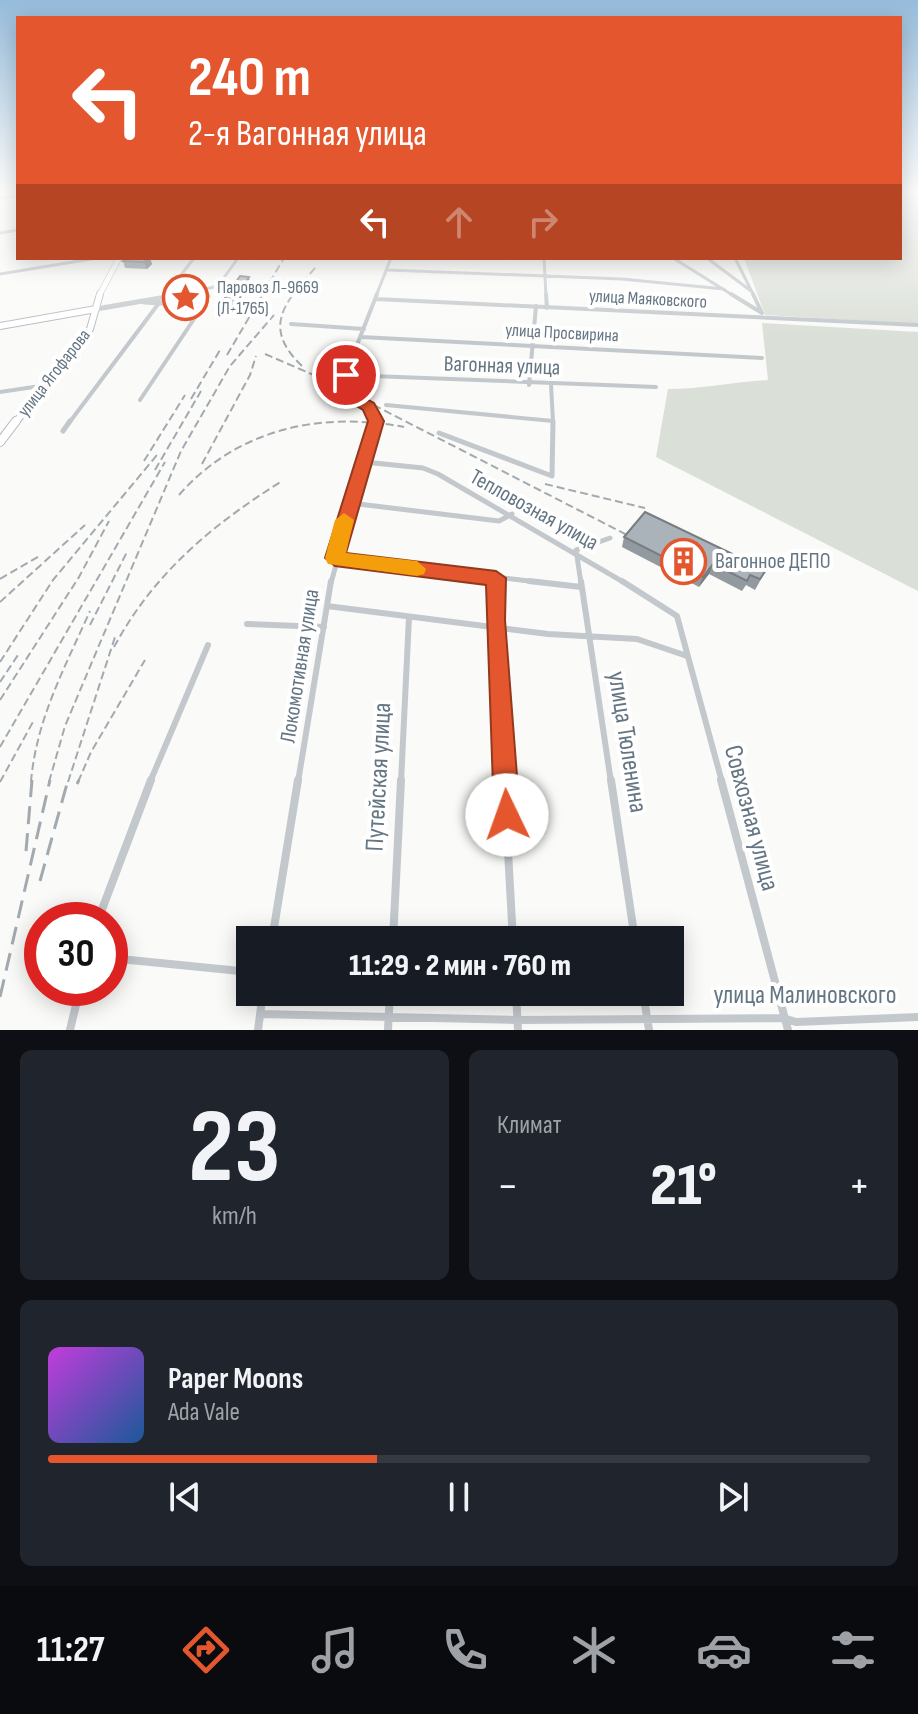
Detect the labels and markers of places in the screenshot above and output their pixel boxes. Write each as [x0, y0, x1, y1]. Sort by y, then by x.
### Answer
place icon: Паровоз Л-9669 (Л-1765) [162, 273, 210, 321]
place label: Паровоз Л-9669 (Л-1765) [217, 277, 319, 319]
pin [312, 341, 380, 409]
building icon: Вагонное ДЕПО [660, 537, 708, 585]
place label: Вагонное ДЕПО [715, 548, 831, 575]

